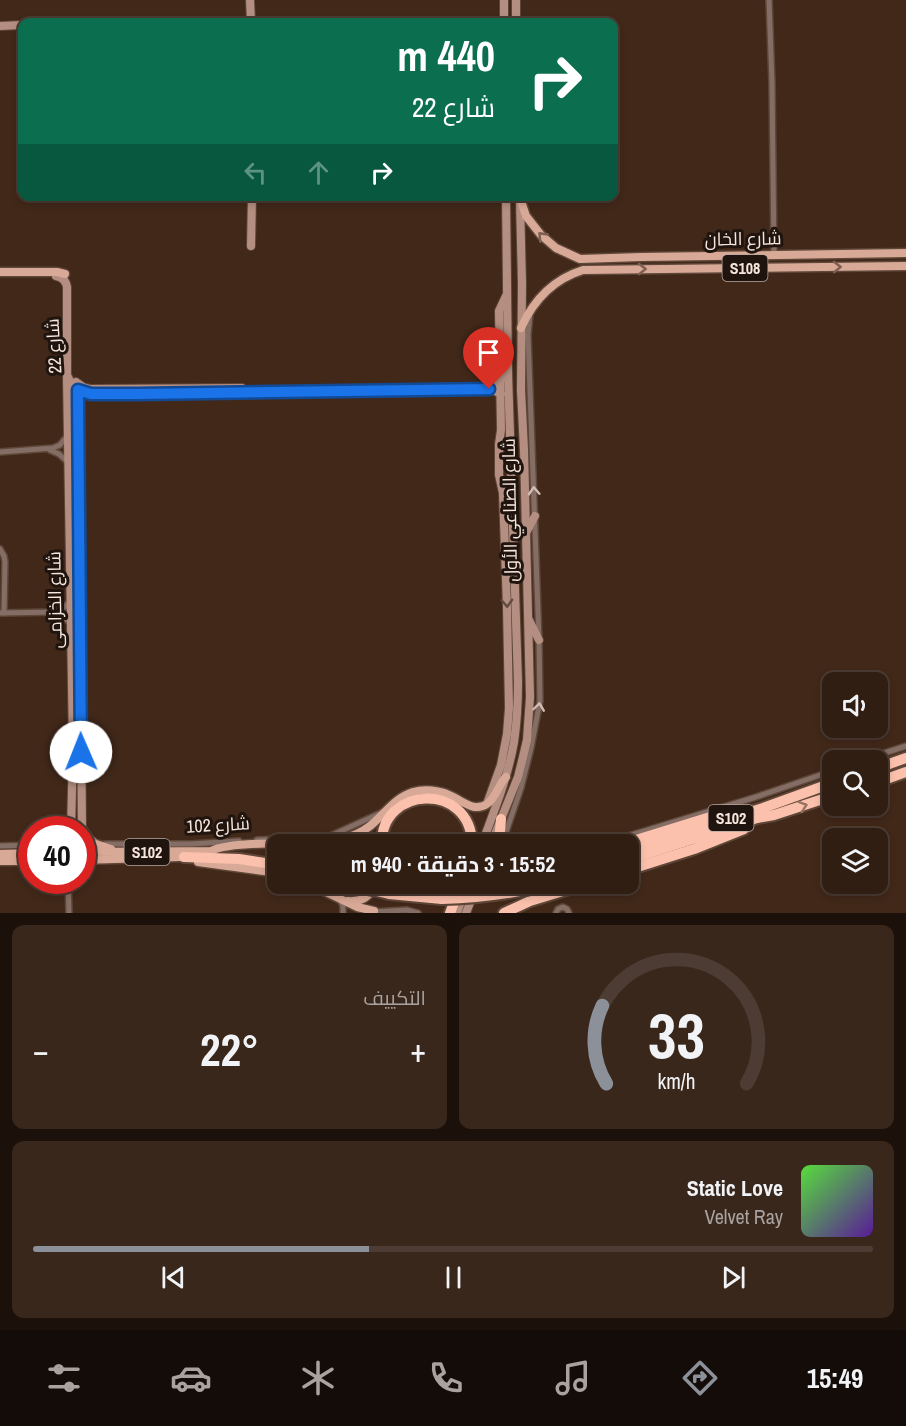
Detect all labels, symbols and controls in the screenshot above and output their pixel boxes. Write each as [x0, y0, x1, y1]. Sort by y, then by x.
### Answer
text: 440 m [397, 28, 495, 84]
icon: right [516, 42, 594, 120]
text: شارع 22 [412, 89, 495, 125]
icon: left [239, 156, 272, 189]
icon: ahead [302, 156, 335, 189]
icon: right [365, 156, 398, 189]
street label: شارع الخان [704, 225, 782, 252]
one-way arrow [539, 232, 550, 243]
road number: S108 [722, 255, 768, 281]
one-way arrow [832, 260, 841, 273]
one-way arrow [637, 263, 646, 275]
street label: شارع 22 [40, 318, 67, 374]
pin [463, 327, 514, 389]
icon: arrive [472, 336, 505, 369]
street label: شارع الصناعي الأول [496, 438, 525, 582]
one-way arrow [527, 487, 540, 496]
street label: شارع الخزامى [41, 551, 68, 649]
one-way arrow [501, 598, 513, 607]
map controls [822, 672, 888, 894]
button: sound [822, 672, 888, 738]
one-way arrow [532, 702, 544, 711]
position arrow [49, 720, 113, 784]
button: search [822, 750, 888, 816]
one-way arrow [797, 800, 808, 813]
road number: S102 [708, 805, 754, 831]
street label: شارع 102 [186, 810, 250, 839]
speed limit sign: 40 [18, 816, 96, 894]
button: layers [822, 828, 888, 894]
road number: S102 [124, 839, 170, 865]
text: 15:52 · 3 دقيقة · 940 m [351, 849, 555, 879]
text: التكييف [363, 984, 426, 1011]
text: 33 [648, 993, 705, 1077]
text: 22° [200, 1019, 259, 1080]
text: − [33, 1028, 49, 1072]
text: + [410, 1028, 426, 1072]
text: km/h [657, 1067, 696, 1096]
text: Static Love [687, 1173, 783, 1203]
text: Velvet Ray [705, 1203, 783, 1230]
icon: previous [157, 1261, 190, 1294]
icon: pause [437, 1261, 470, 1294]
icon: next [717, 1261, 750, 1294]
icon: filters [43, 1357, 85, 1399]
icon: car [170, 1357, 212, 1399]
icon: climate [297, 1357, 339, 1399]
icon: phone [425, 1357, 467, 1399]
icon: music [552, 1357, 594, 1399]
icon: directions [679, 1357, 721, 1399]
text: 15:49 [807, 1360, 863, 1396]

